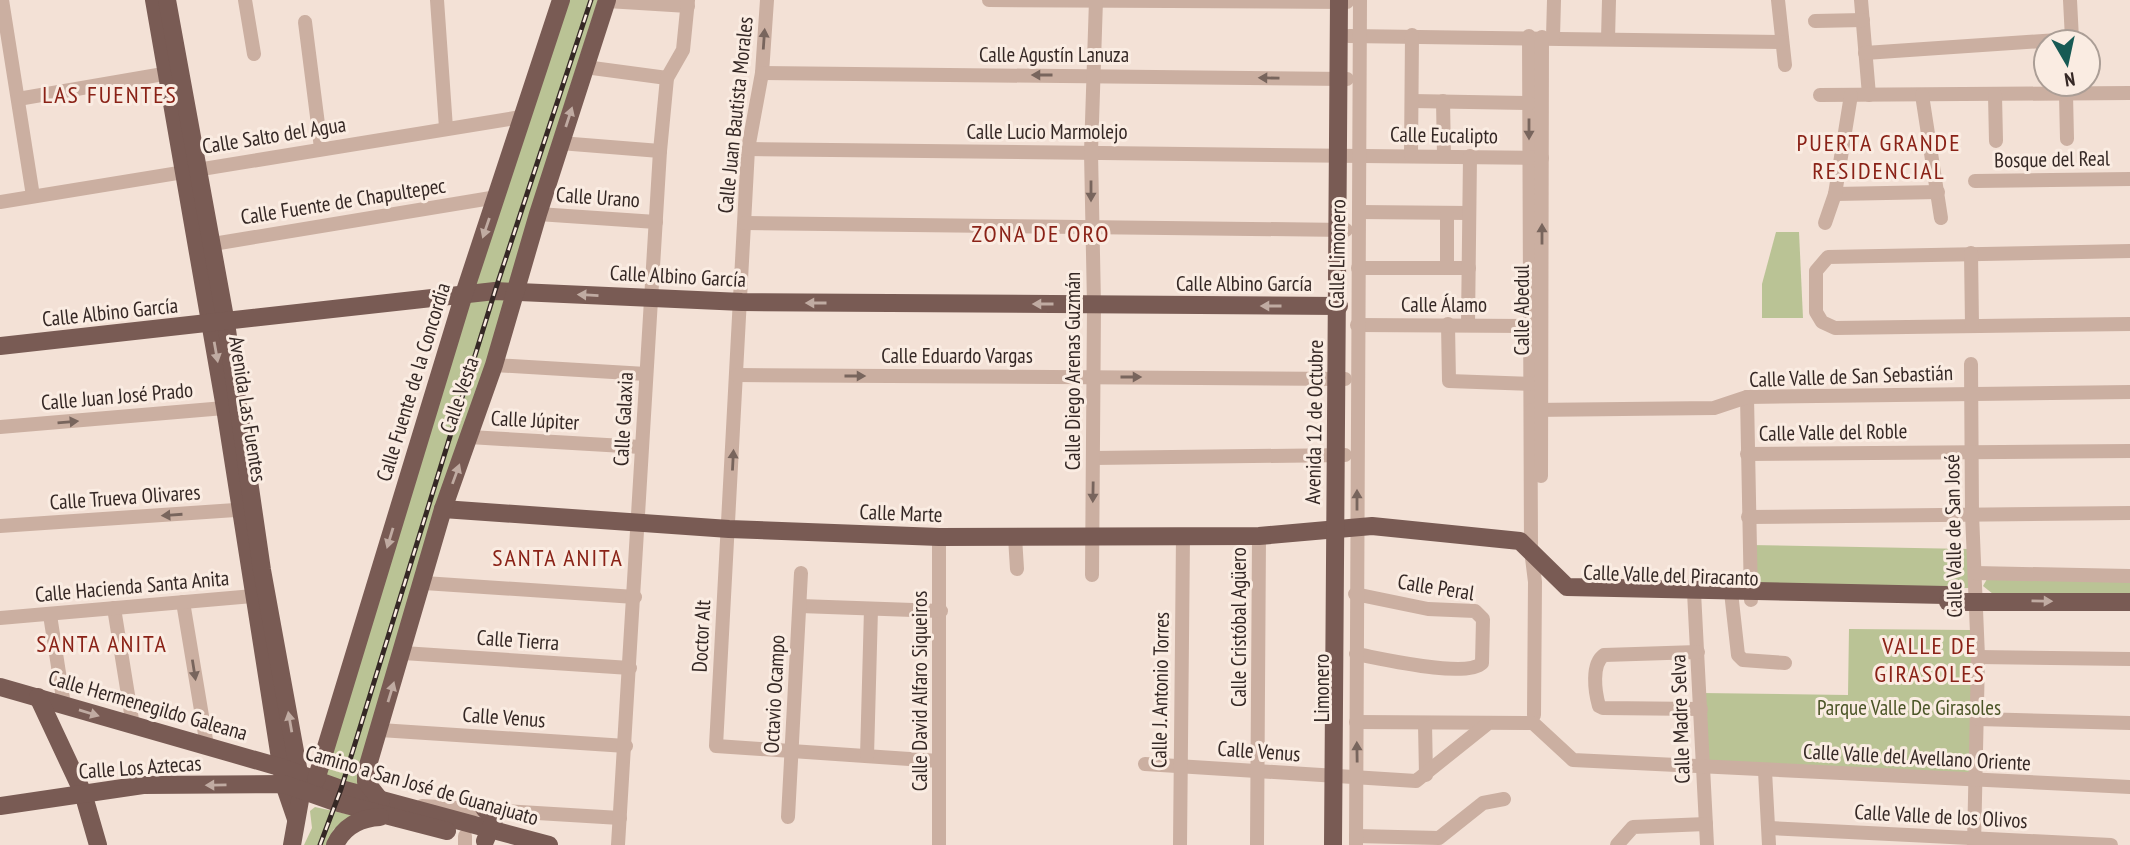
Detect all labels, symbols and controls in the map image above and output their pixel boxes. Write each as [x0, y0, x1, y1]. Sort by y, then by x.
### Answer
street label: Calle Juan Bautista Morales [711, 15, 759, 215]
one-way arrow [759, 27, 770, 49]
north arrow [2032, 28, 2102, 98]
street label: Calle Agustín Lanuza [979, 41, 1129, 68]
text: N [2063, 67, 2077, 92]
one-way arrow [1031, 69, 1053, 81]
one-way arrow [1258, 72, 1280, 84]
district label: LAS FUENTES [42, 79, 178, 110]
one-way arrow [564, 107, 574, 128]
street label: Calle Salto del Agua [200, 110, 348, 160]
street label: Calle Lucio Marmolejo [966, 118, 1128, 145]
one-way arrow [1523, 118, 1535, 140]
street label: Calle Eucalipto [1390, 121, 1498, 149]
district label: PUERTA GRANDE RESIDENCIAL [1796, 127, 1962, 186]
street label: Bosque del Real [1994, 144, 2110, 174]
street label: Calle Fuente de Chapultepec [239, 171, 448, 231]
one-way arrow [1086, 180, 1097, 202]
street label: Calle Urano [555, 181, 641, 213]
street label: Calle Limonero [1323, 199, 1351, 309]
one-way arrow [480, 217, 491, 238]
district label: ZONA DE ORO [972, 218, 1111, 249]
one-way arrow [1536, 223, 1548, 245]
street label: Calle Albino García [609, 259, 747, 293]
street label: Calle Abedul [1508, 264, 1535, 355]
street label: Calle Albino García [1176, 270, 1312, 297]
street label: Calle Diego Arenas Guzmán [1059, 272, 1086, 470]
street label: Calle Fuente de la Concordia [370, 279, 456, 485]
one-way arrow [577, 289, 599, 300]
street label: Calle Albino García [41, 291, 179, 333]
street label: Calle Álamo [1401, 291, 1487, 318]
one-way arrow [804, 297, 826, 309]
one-way arrow [1032, 298, 1054, 310]
one-way arrow [1259, 300, 1281, 312]
street label: Avenida Las Fuentes [223, 334, 273, 484]
street label: Avenida 12 de Octubre [1299, 339, 1329, 505]
one-way arrow [211, 341, 222, 363]
street label: Calle Eduardo Vargas [881, 342, 1033, 369]
street label: Calle Vesta [433, 353, 485, 437]
street label: Calle Valle de San Sebastián [1749, 359, 1953, 393]
one-way arrow [844, 370, 866, 382]
street label: Calle Galaxia [607, 371, 639, 467]
one-way arrow [1120, 371, 1142, 383]
street label: Calle Juan José Prado [40, 376, 194, 416]
street label: Calle Júpiter [490, 404, 580, 436]
one-way arrow [57, 416, 79, 427]
street label: Calle Valle del Roble [1759, 417, 1907, 447]
one-way arrow [727, 449, 738, 471]
street label: Calle Valle de San José [1938, 454, 1968, 618]
one-way arrow [451, 464, 462, 485]
street label: Calle Trueva Olivares [49, 478, 201, 516]
one-way arrow [1087, 481, 1098, 503]
one-way arrow [1351, 489, 1363, 511]
street label: Calle Marte [859, 498, 943, 528]
one-way arrow [161, 509, 183, 520]
one-way arrow [384, 528, 394, 549]
district label: SANTA ANITA [492, 542, 624, 573]
street label: Calle Cristóbal Agüero [1225, 547, 1252, 707]
street label: Calle Valle del Piracanto [1583, 558, 1759, 592]
street label: Calle Hacienda Santa Anita [34, 564, 230, 608]
street label: Calle Peral [1396, 568, 1476, 606]
street label: Calle David Alfaro Siqueiros [906, 591, 933, 791]
one-way arrow [2032, 595, 2054, 606]
street label: Doctor Alt [686, 599, 716, 673]
street label: Calle J. Antonio Torres [1145, 612, 1175, 768]
street label: Calle Tierra [476, 624, 560, 656]
district label: SANTA ANITA [36, 628, 168, 659]
district label: VALLE DE GIRASOLES [1874, 630, 1986, 689]
street label: Octavio Ocampo [757, 634, 791, 754]
street label: Limonero [1308, 654, 1335, 722]
street label: Calle Madre Selva [1664, 654, 1696, 784]
one-way arrow [189, 659, 200, 681]
street label: Calle Hermenegildo Galeana [45, 664, 251, 746]
one-way arrow [386, 682, 396, 703]
park label: Parque Valle De Girasoles [1817, 694, 2001, 721]
street label: Calle Venus [462, 701, 546, 733]
one-way arrow [79, 708, 100, 718]
one-way arrow [284, 711, 295, 733]
street label: Calle Venus [1217, 735, 1301, 767]
street label: Calle Valle del Avellano Oriente [1802, 738, 2032, 776]
street label: Camino a San José de Guanajuato [302, 739, 542, 831]
one-way arrow [1351, 741, 1363, 763]
street label: Calle Los Aztecas [78, 749, 202, 785]
one-way arrow [204, 779, 226, 790]
street label: Calle Valle de los Olivos [1854, 798, 2028, 834]

